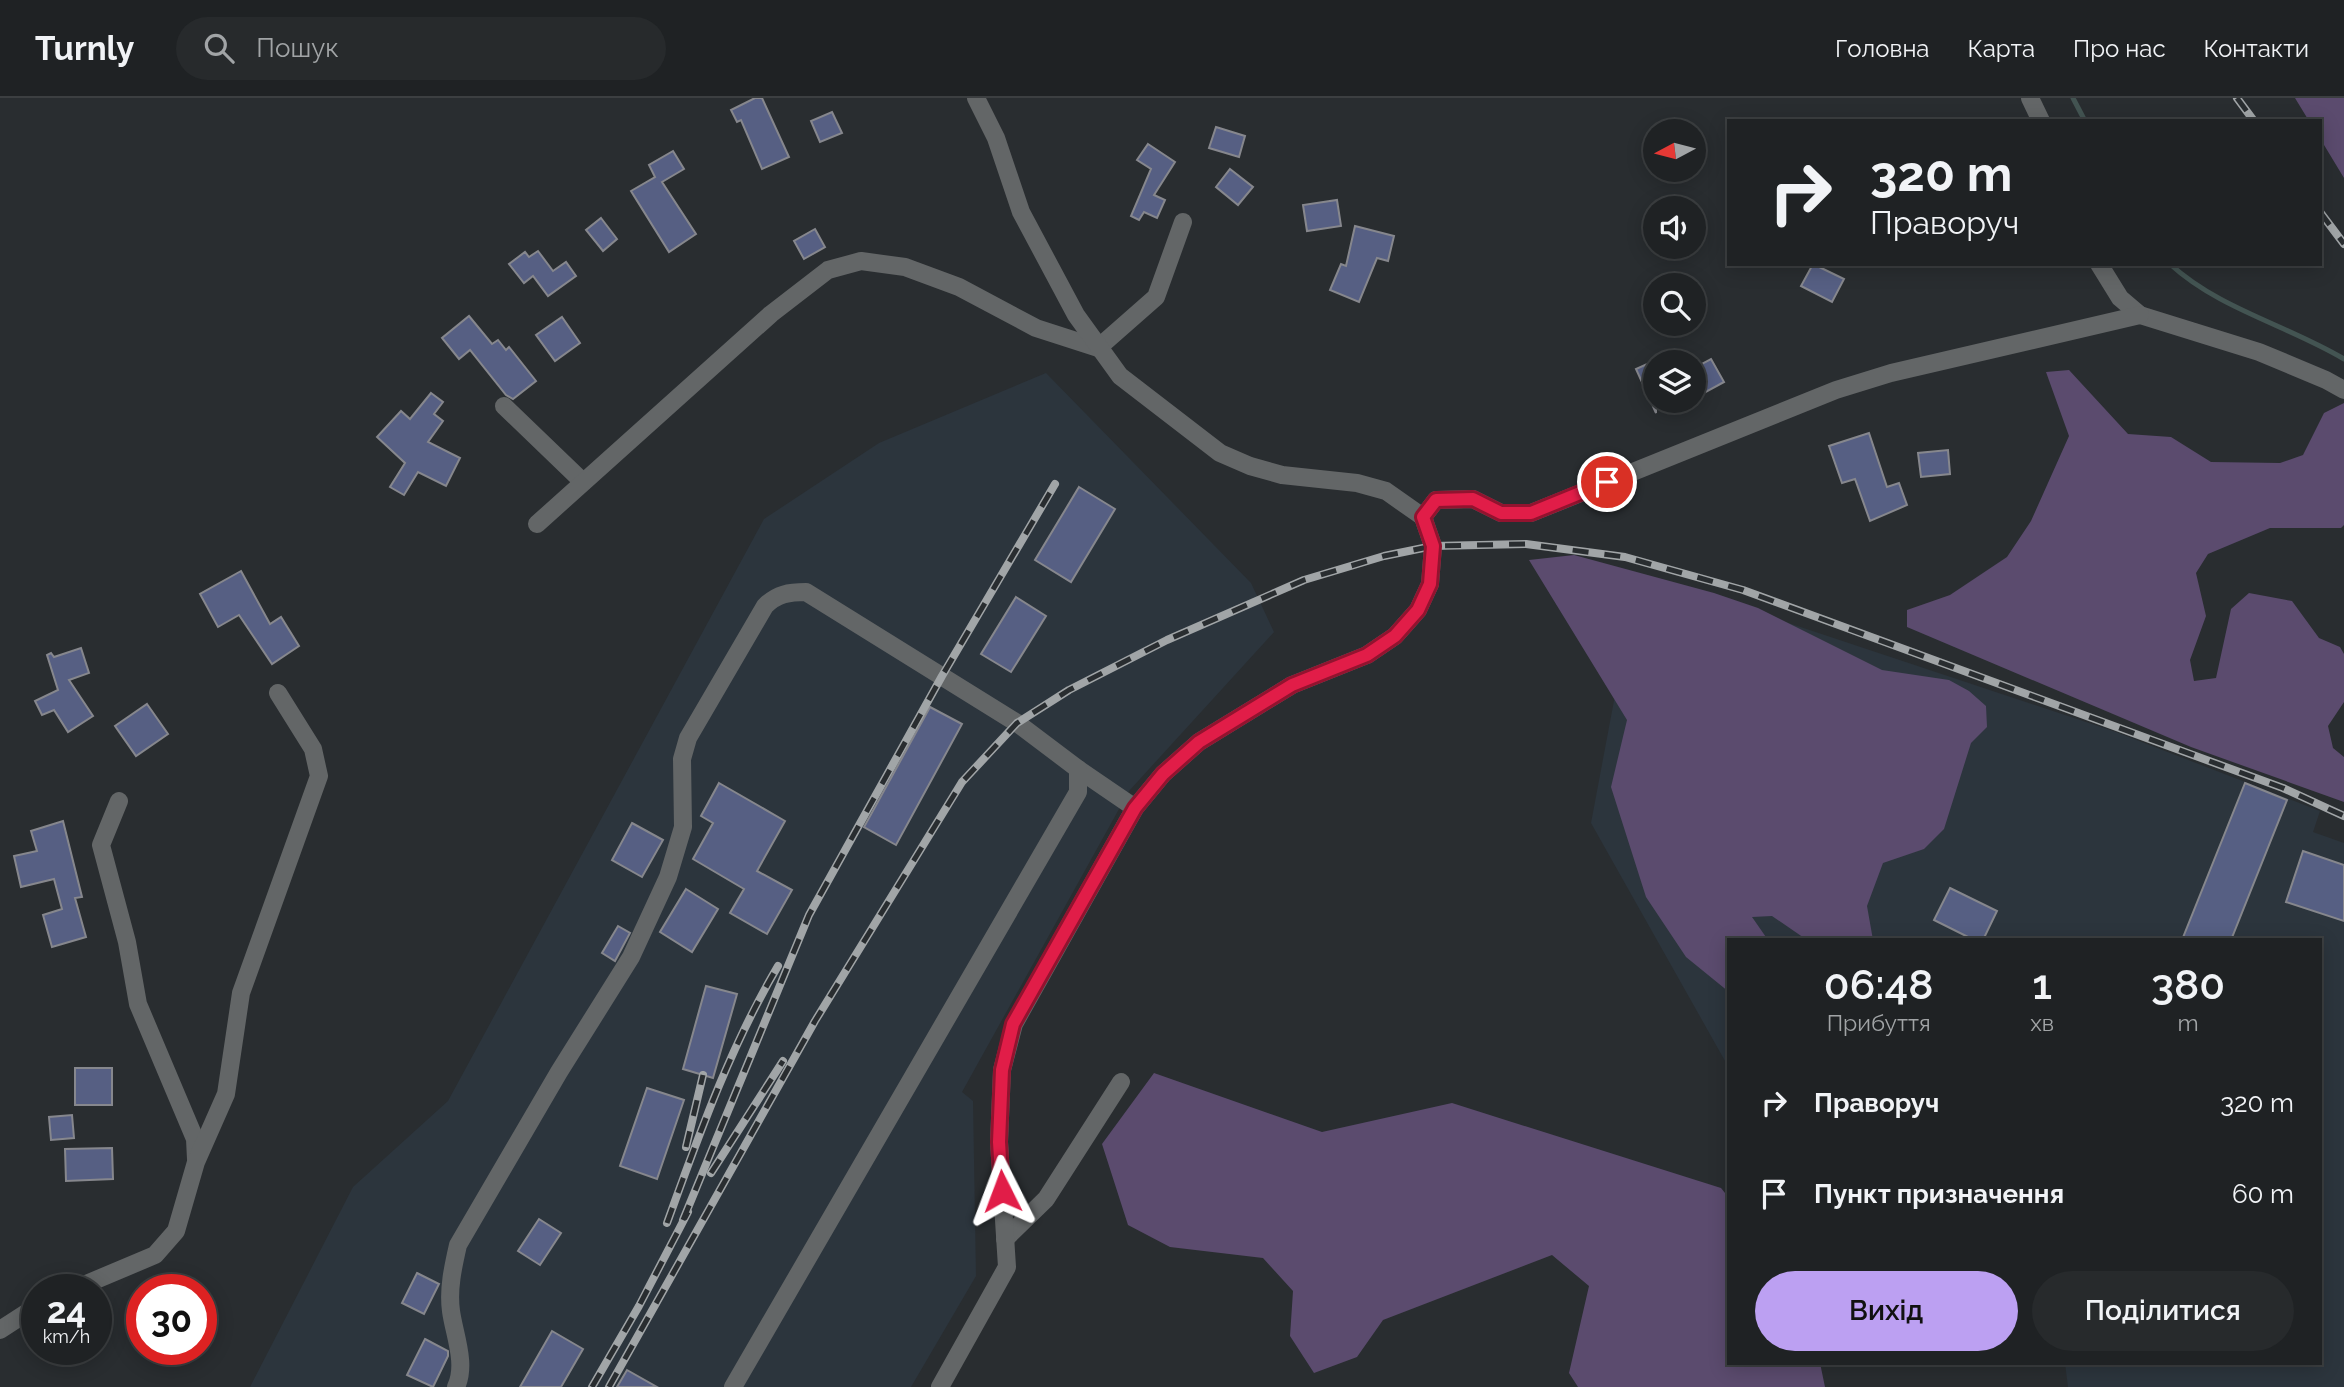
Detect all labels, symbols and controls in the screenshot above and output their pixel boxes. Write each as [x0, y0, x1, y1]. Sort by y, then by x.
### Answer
search box [176, 17, 666, 80]
text: Turnly [35, 29, 134, 68]
icon: search [200, 29, 238, 67]
text: Пошук [256, 33, 339, 63]
text: Головна [1835, 34, 1929, 63]
text: Карта [1967, 34, 2035, 63]
text: Про нас [2073, 34, 2166, 63]
text: Контакти [2204, 34, 2309, 63]
north arrow [1643, 119, 1706, 182]
map controls [1643, 119, 1706, 413]
text: 320 m [1870, 145, 2012, 202]
icon: right [1755, 147, 1846, 238]
button: sound [1643, 196, 1706, 259]
text: Праворуч [1870, 204, 2019, 241]
button: search [1643, 273, 1706, 336]
button: layers [1643, 350, 1706, 413]
pin [1577, 452, 1637, 512]
icon: arrive [1588, 463, 1626, 501]
text: 06:48 [1824, 960, 1933, 1009]
text: 1 [2032, 960, 2052, 1009]
text: 380 [2151, 960, 2225, 1009]
text: Прибуття [1827, 1009, 1931, 1036]
text: хв [2030, 1009, 2054, 1036]
text: m [2178, 1009, 2199, 1036]
icon: right [1755, 1084, 1793, 1122]
text: Праворуч [1814, 1088, 1939, 1118]
text: 320 m [2220, 1088, 2294, 1118]
position arrow [965, 1154, 1039, 1228]
icon: arrive [1755, 1175, 1793, 1213]
text: Пункт призначення [1814, 1179, 2064, 1209]
text: 60 m [2232, 1179, 2294, 1209]
button: Вихід [1755, 1271, 2018, 1351]
button: Поділитися [2032, 1271, 2294, 1351]
speed limit sign: 30 [126, 1274, 217, 1365]
text: 24 [47, 1290, 86, 1331]
text: km/h [43, 1326, 90, 1347]

